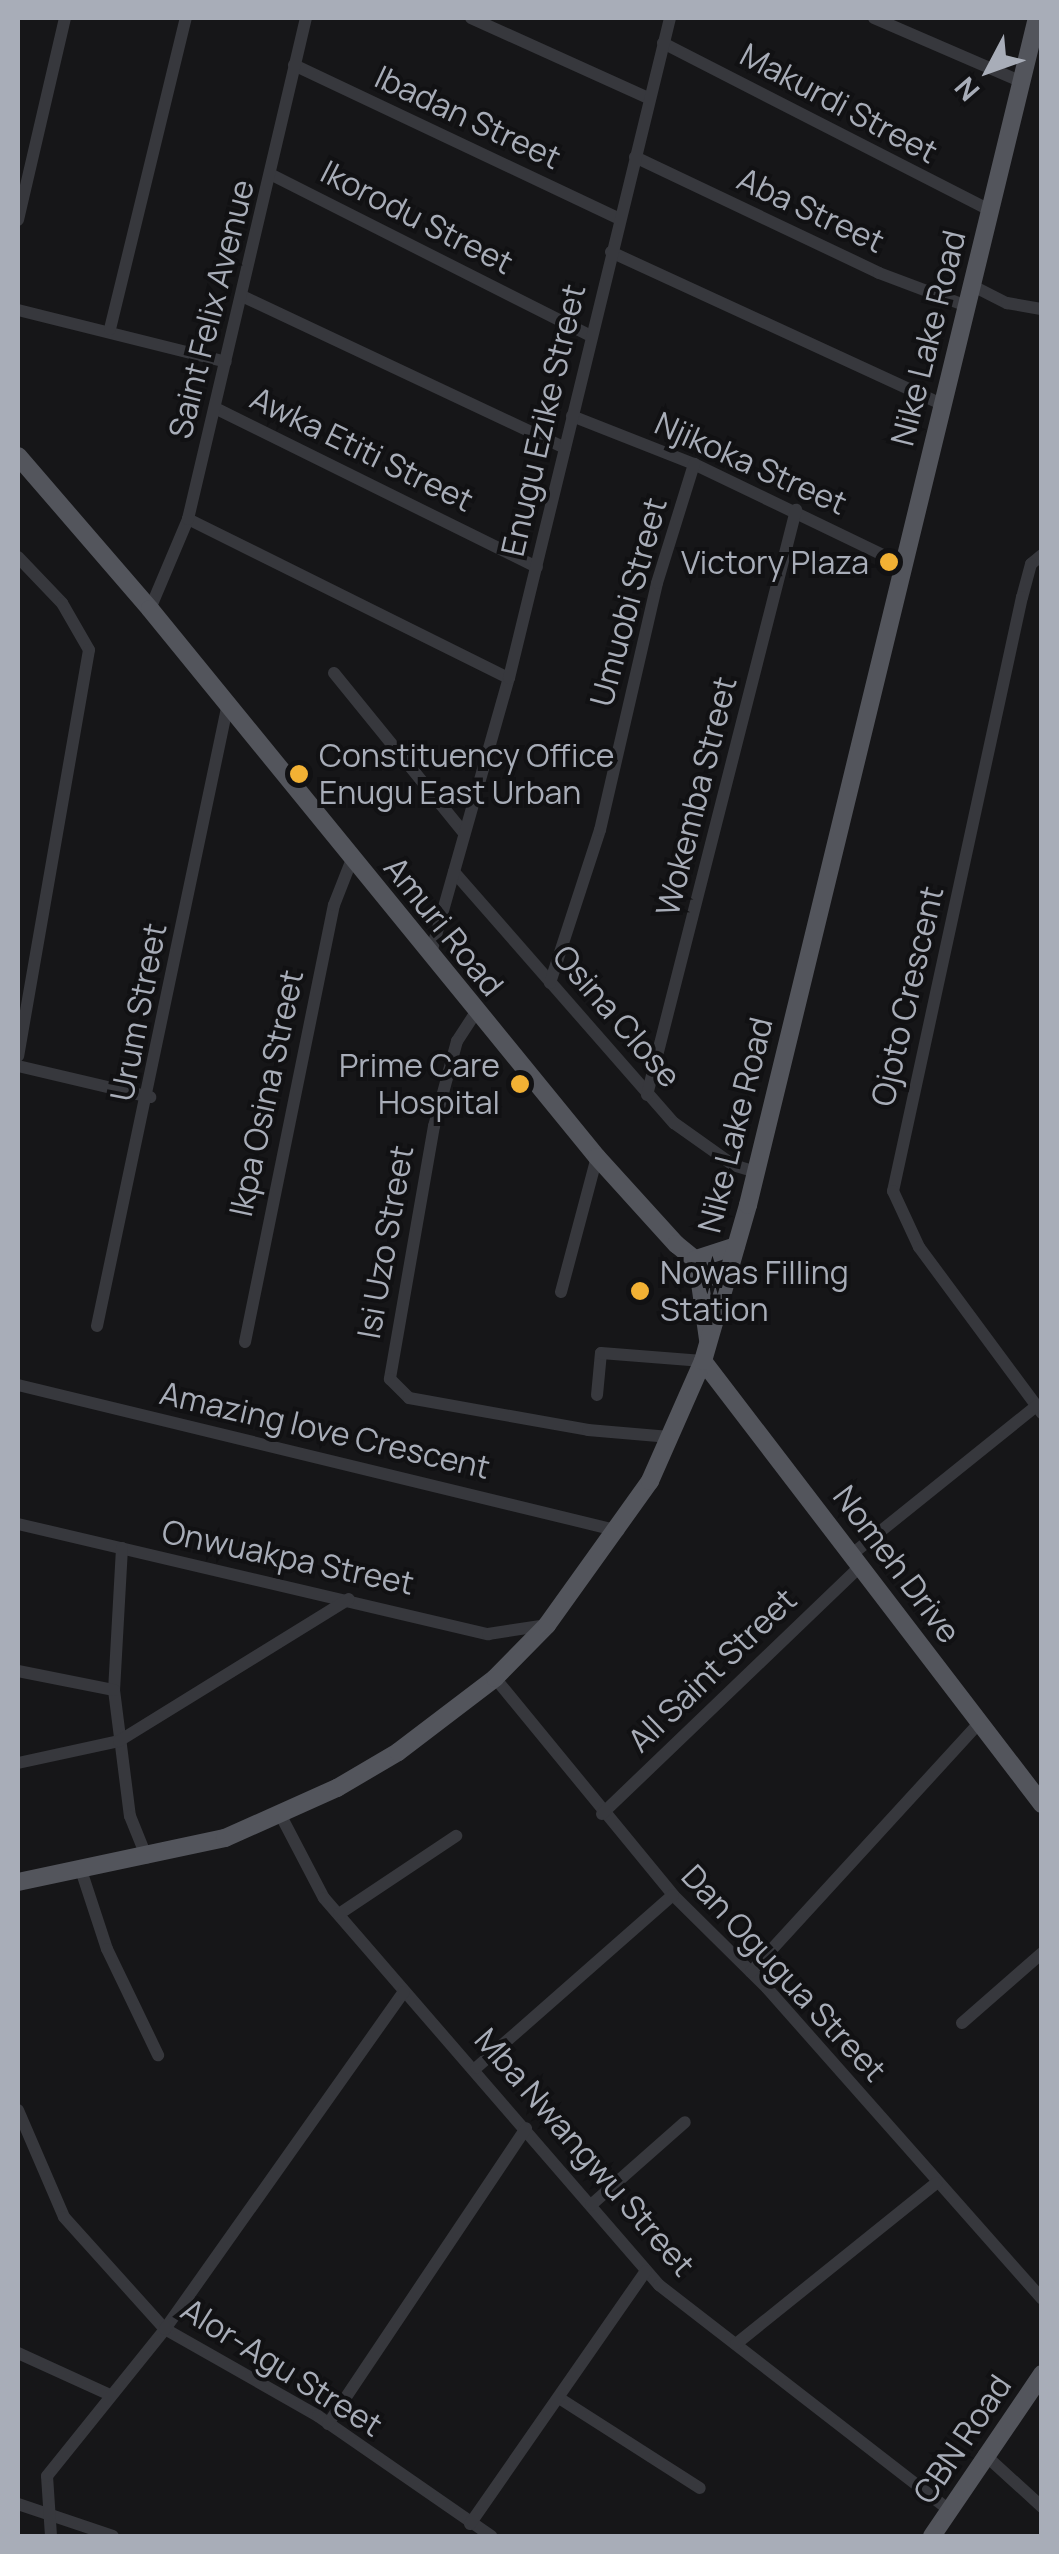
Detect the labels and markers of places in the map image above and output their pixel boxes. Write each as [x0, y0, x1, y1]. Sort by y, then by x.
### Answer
place label: Victory Plaza [681, 543, 869, 581]
marker: Victory Plaza [878, 551, 900, 573]
place label: Constituency Office Enugu East Urban [319, 737, 614, 812]
marker: Constituency Office Enugu East Urban [288, 763, 310, 785]
place label: Prime Care Hospital [339, 1047, 500, 1122]
marker: Prime Care Hospital [509, 1073, 531, 1095]
place label: Nowas Filling Station [660, 1254, 849, 1329]
marker: Nowas Filling Station [629, 1280, 651, 1302]

